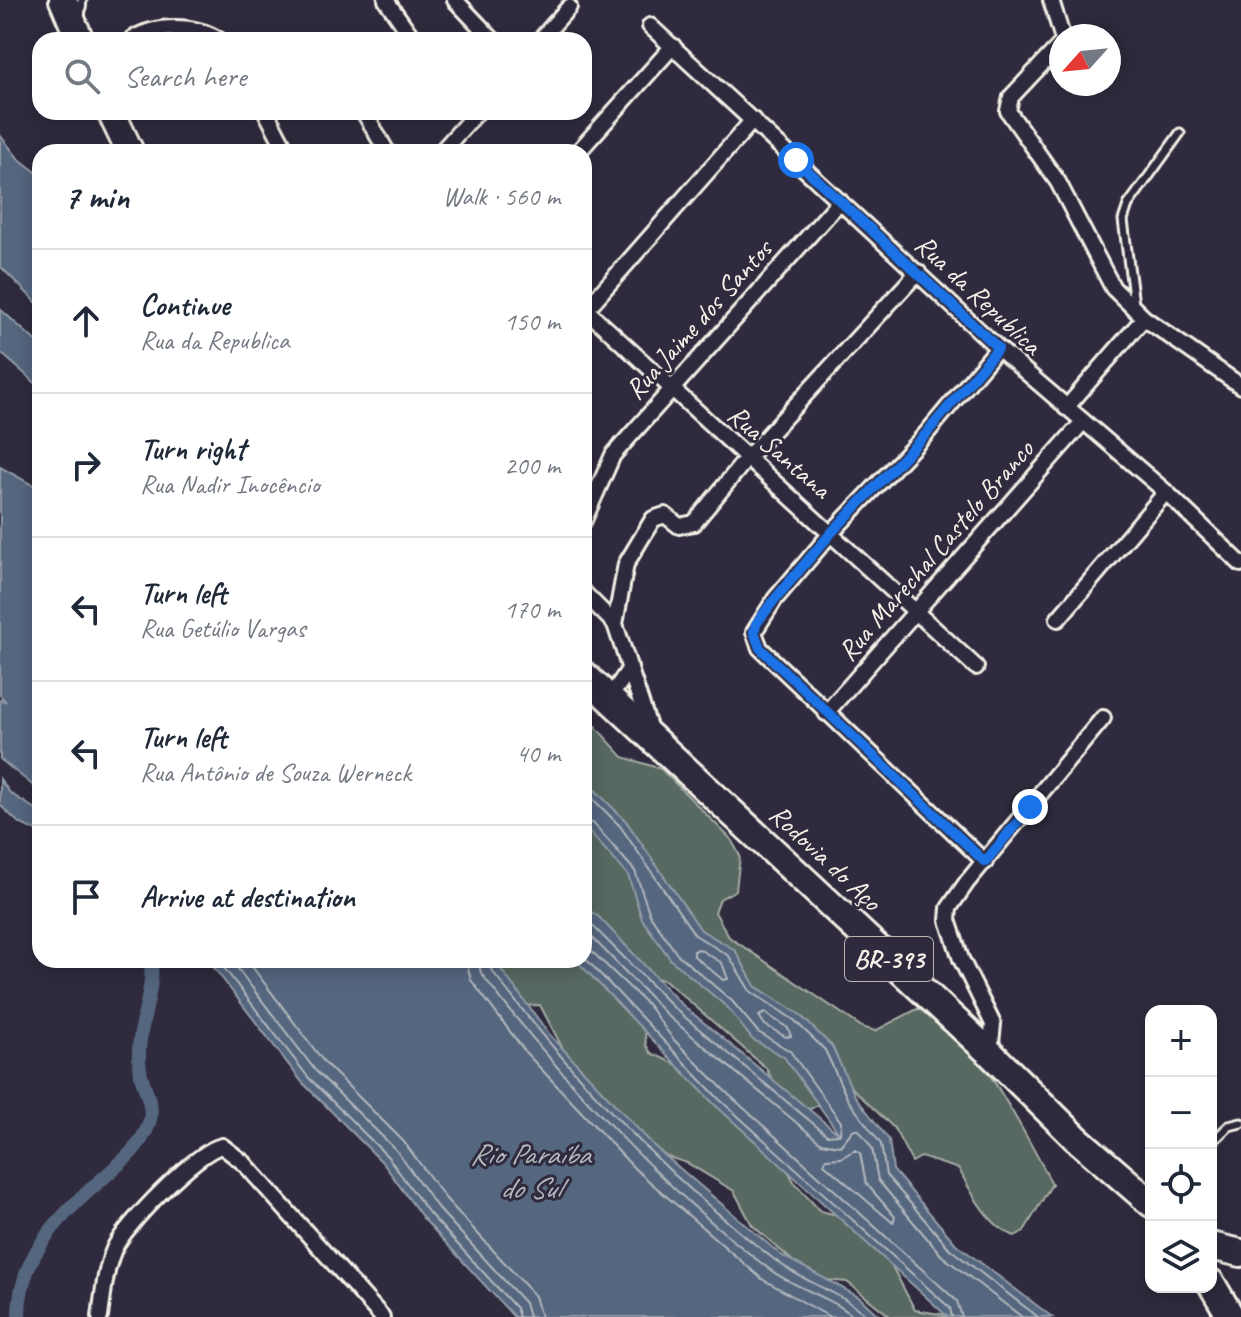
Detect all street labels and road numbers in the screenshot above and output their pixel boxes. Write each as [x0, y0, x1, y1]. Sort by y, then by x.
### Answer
street label: Rua da Republica [908, 227, 1051, 363]
street label: Rua Jaime dos Santos [617, 230, 781, 407]
street label: Rua Santana [721, 397, 840, 507]
street label: Rua Marechal Castelo Branco [830, 431, 1042, 668]
street label: Rodovia do Aço [762, 797, 891, 920]
road number: BR-393 [845, 937, 933, 981]

